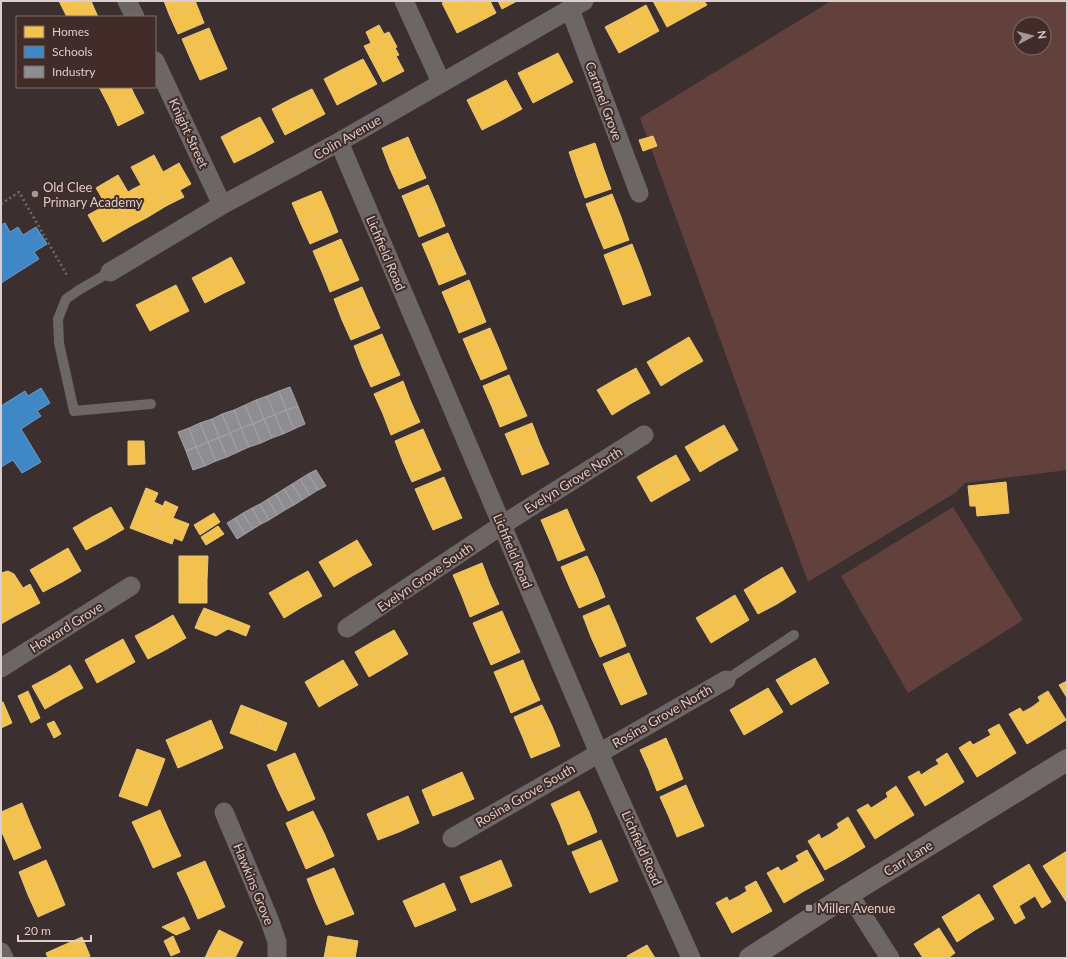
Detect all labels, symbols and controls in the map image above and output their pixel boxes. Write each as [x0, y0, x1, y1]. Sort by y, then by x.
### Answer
legend [16, 16, 156, 88]
north arrow [1012, 16, 1052, 56]
text: Homes [52, 24, 89, 39]
text: N [1035, 30, 1049, 40]
text: Schools [52, 44, 93, 59]
street label: Cartmel Grove [582, 59, 626, 143]
text: Industry [52, 64, 96, 79]
street label: Knight Street [166, 96, 212, 171]
street label: Colin Avenue [310, 111, 384, 163]
place label: Old Clee Primary Academy [43, 179, 143, 210]
marker: Old Clee Primary Academy [30, 189, 40, 199]
street label: Lichfield Road [363, 213, 409, 293]
street label: Evelyn Grove North [521, 443, 625, 517]
street label: Lichfield Road [490, 511, 536, 591]
street label: Evelyn Grove South [374, 539, 476, 615]
street label: Howard Grove [27, 598, 106, 656]
street label: Rosina Grove North [609, 681, 715, 751]
street label: Rosina Grove South [472, 760, 578, 830]
street label: Lichfield Road [618, 808, 666, 888]
street label: Carr Lane [880, 837, 936, 879]
street label: Hawkins Grove [230, 841, 278, 927]
place label: Miller Avenue [817, 900, 896, 916]
marker: Miller Avenue [804, 903, 814, 913]
scale bar [18, 917, 91, 943]
text: 20 m [24, 923, 51, 938]

